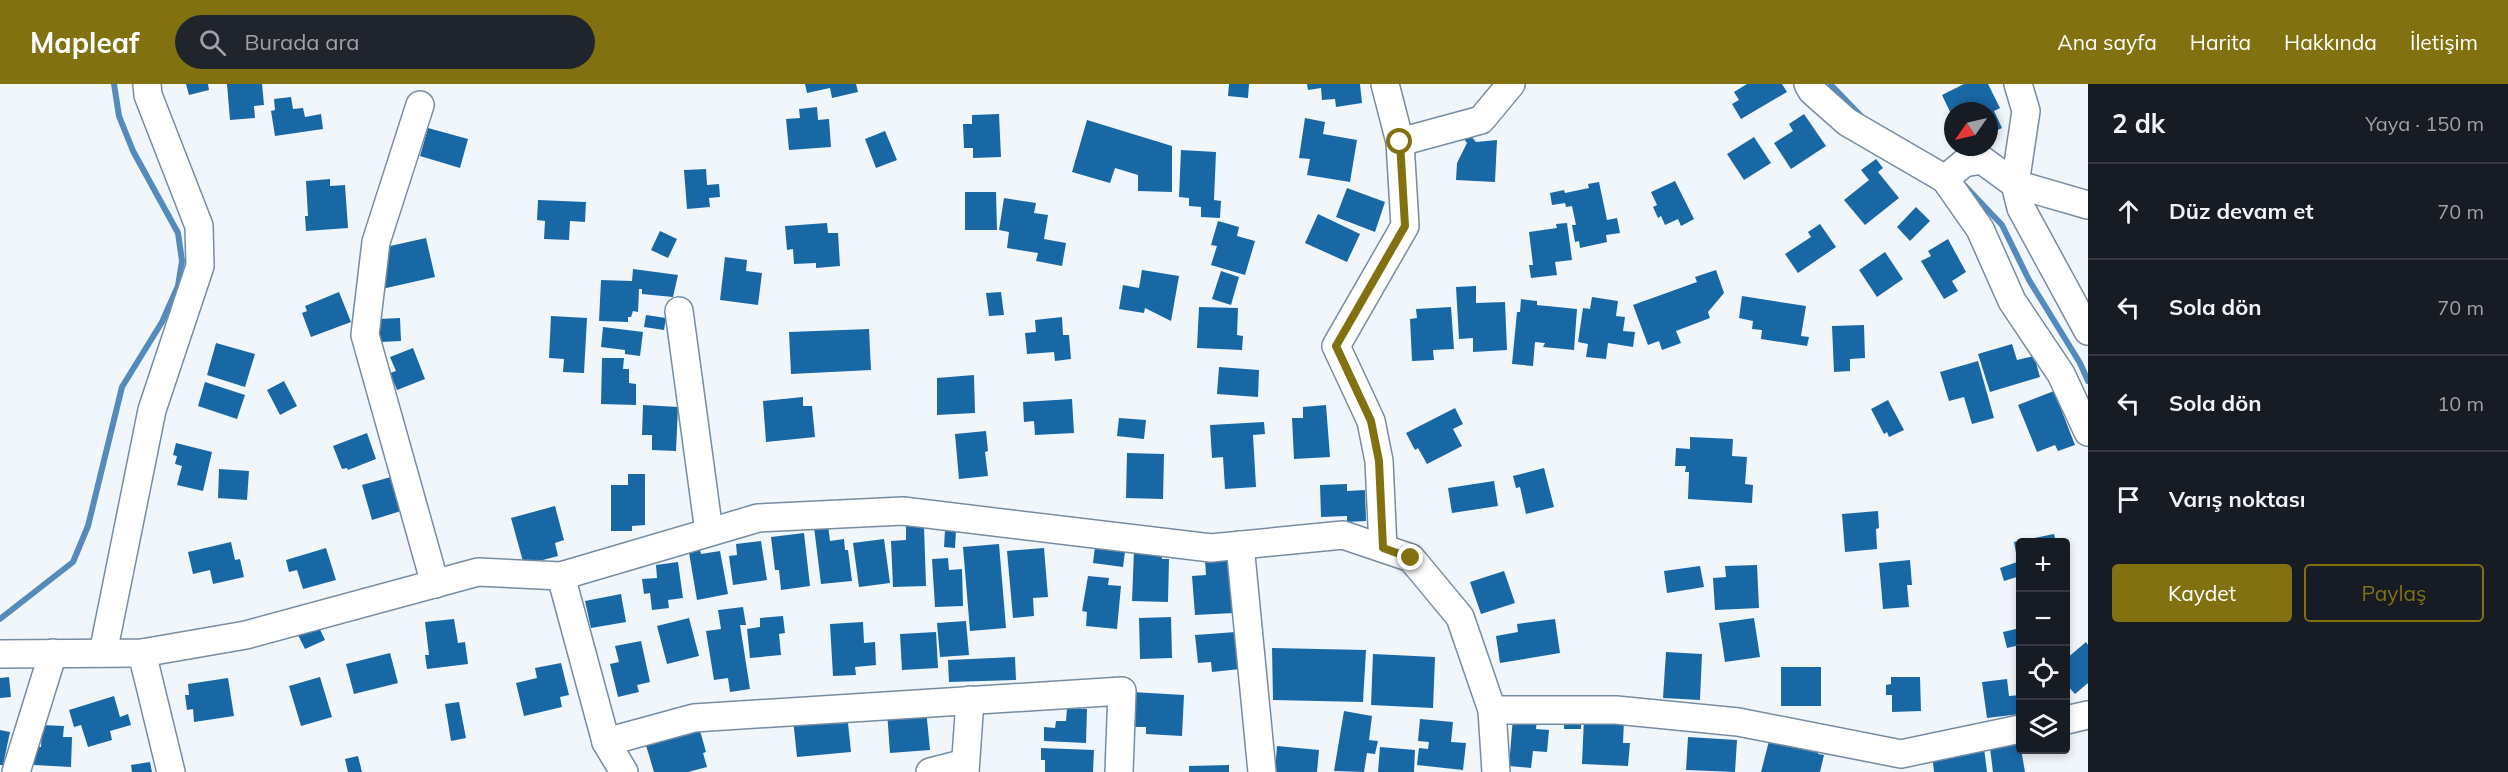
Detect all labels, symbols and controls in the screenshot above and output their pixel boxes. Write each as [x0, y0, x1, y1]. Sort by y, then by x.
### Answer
search box [175, 15, 595, 69]
text: Mapleaf [30, 25, 139, 60]
icon: search [196, 26, 229, 59]
text: Burada ara [244, 28, 360, 56]
text: Ana sayfa [2057, 29, 2157, 55]
text: Harita [2190, 29, 2251, 55]
text: Hakkında [2284, 29, 2377, 55]
text: İletişim [2410, 29, 2478, 55]
north arrow [1944, 102, 1998, 156]
text: 2 dk [2112, 107, 2165, 140]
text: Yaya · 150 m [2365, 111, 2484, 136]
route start [1386, 128, 1412, 154]
icon: ahead [2112, 195, 2145, 228]
text: Düz devam et [2169, 197, 2314, 225]
text: 70 m [2437, 199, 2484, 224]
icon: left [2112, 291, 2145, 324]
text: Sola dön [2169, 293, 2262, 321]
text: 70 m [2437, 295, 2484, 320]
icon: left [2112, 387, 2145, 420]
text: Sola dön [2169, 389, 2262, 417]
text: 10 m [2437, 391, 2484, 416]
icon: arrive [2112, 483, 2145, 516]
text: Varış noktası [2169, 485, 2305, 513]
map controls [2016, 538, 2070, 754]
button: + [2016, 538, 2070, 592]
route end [1397, 544, 1423, 570]
button: Kaydet [2112, 564, 2292, 622]
button: Paylaş [2304, 564, 2484, 622]
button: − [2016, 592, 2070, 646]
button: locate [2016, 646, 2070, 700]
button: layers [2016, 700, 2070, 754]

